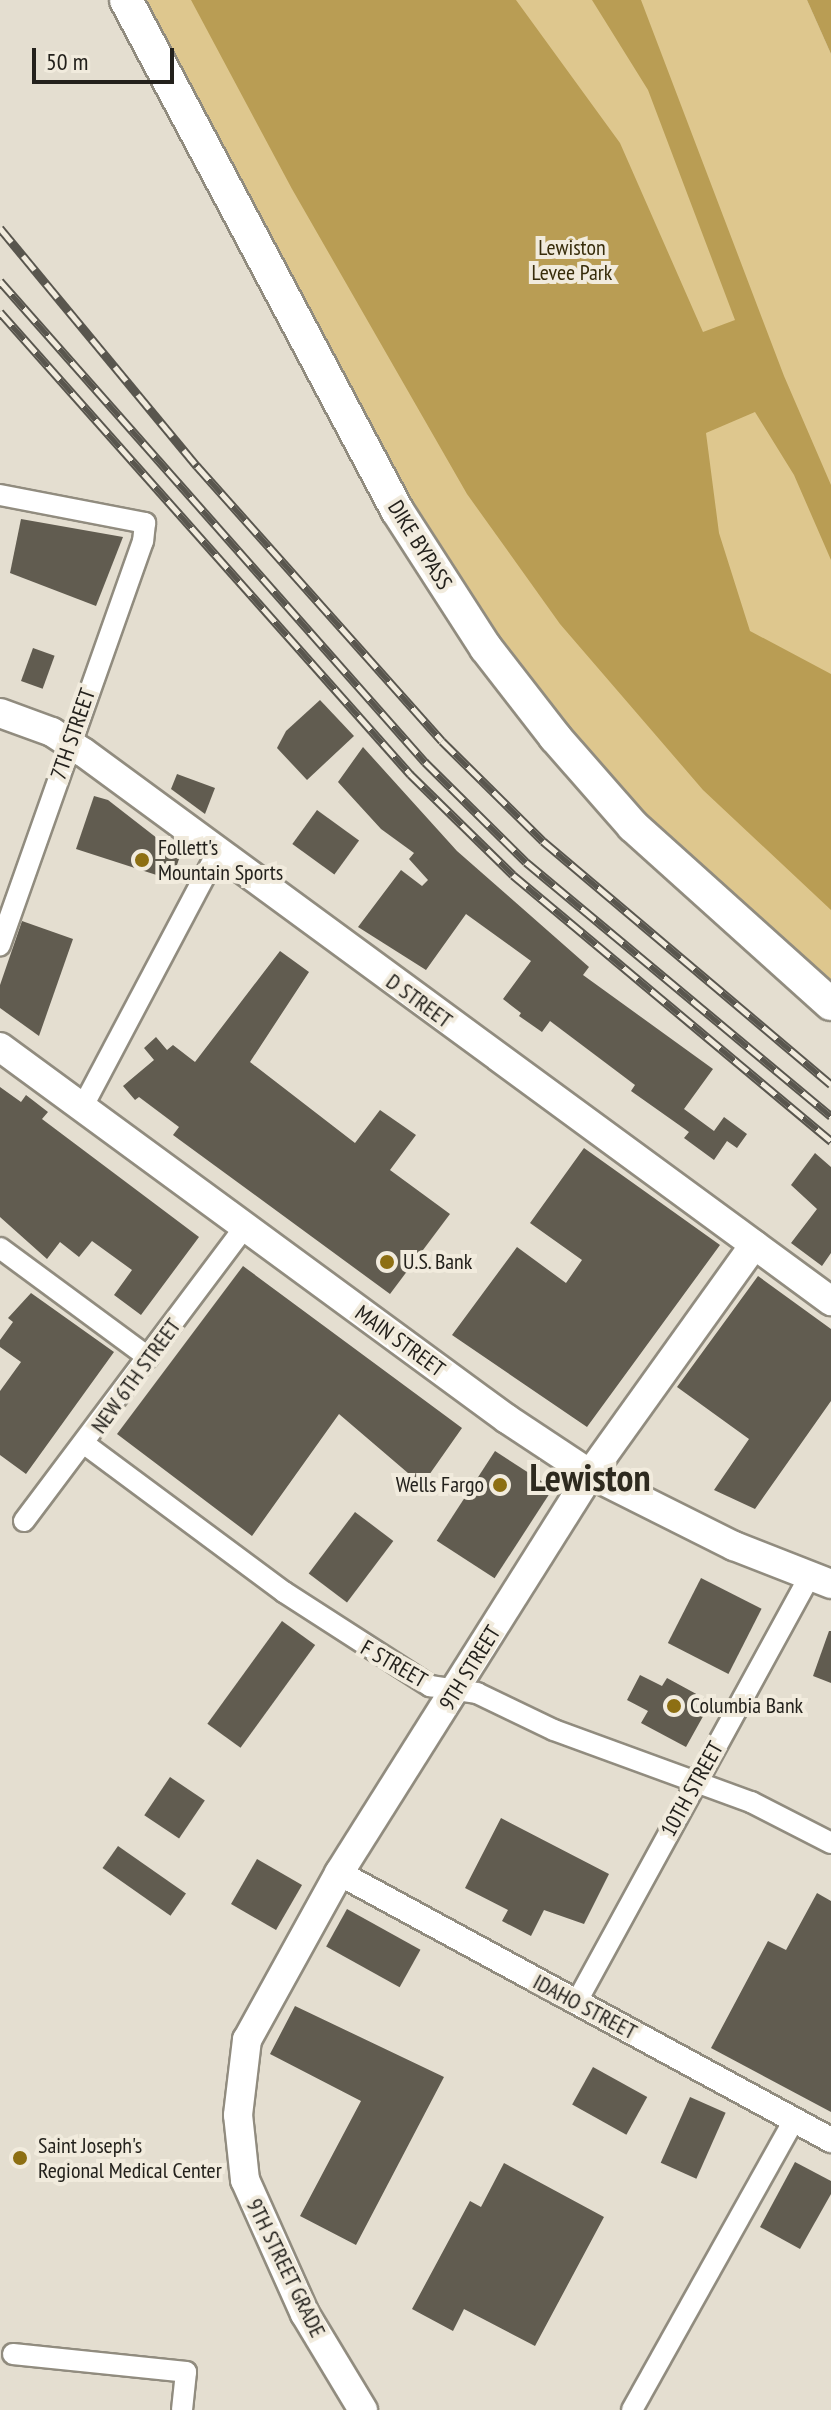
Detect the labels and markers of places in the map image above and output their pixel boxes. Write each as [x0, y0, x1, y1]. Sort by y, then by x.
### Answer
place label: Follett's Mountain Sports [158, 834, 283, 886]
marker: Follett's Mountain Sports [133, 851, 151, 869]
place label: U.S. Bank [403, 1249, 474, 1275]
marker: U.S. Bank [378, 1253, 396, 1271]
place label: Wells Fargo [396, 1472, 484, 1498]
marker: Wells Fargo [491, 1476, 509, 1494]
place label: Columbia Bank [690, 1693, 803, 1719]
marker: Columbia Bank [665, 1697, 683, 1715]
place label: Saint Joseph's Regional Medical Center [38, 2132, 222, 2184]
marker: Saint Joseph's Regional Medical Center [9, 2147, 31, 2169]

